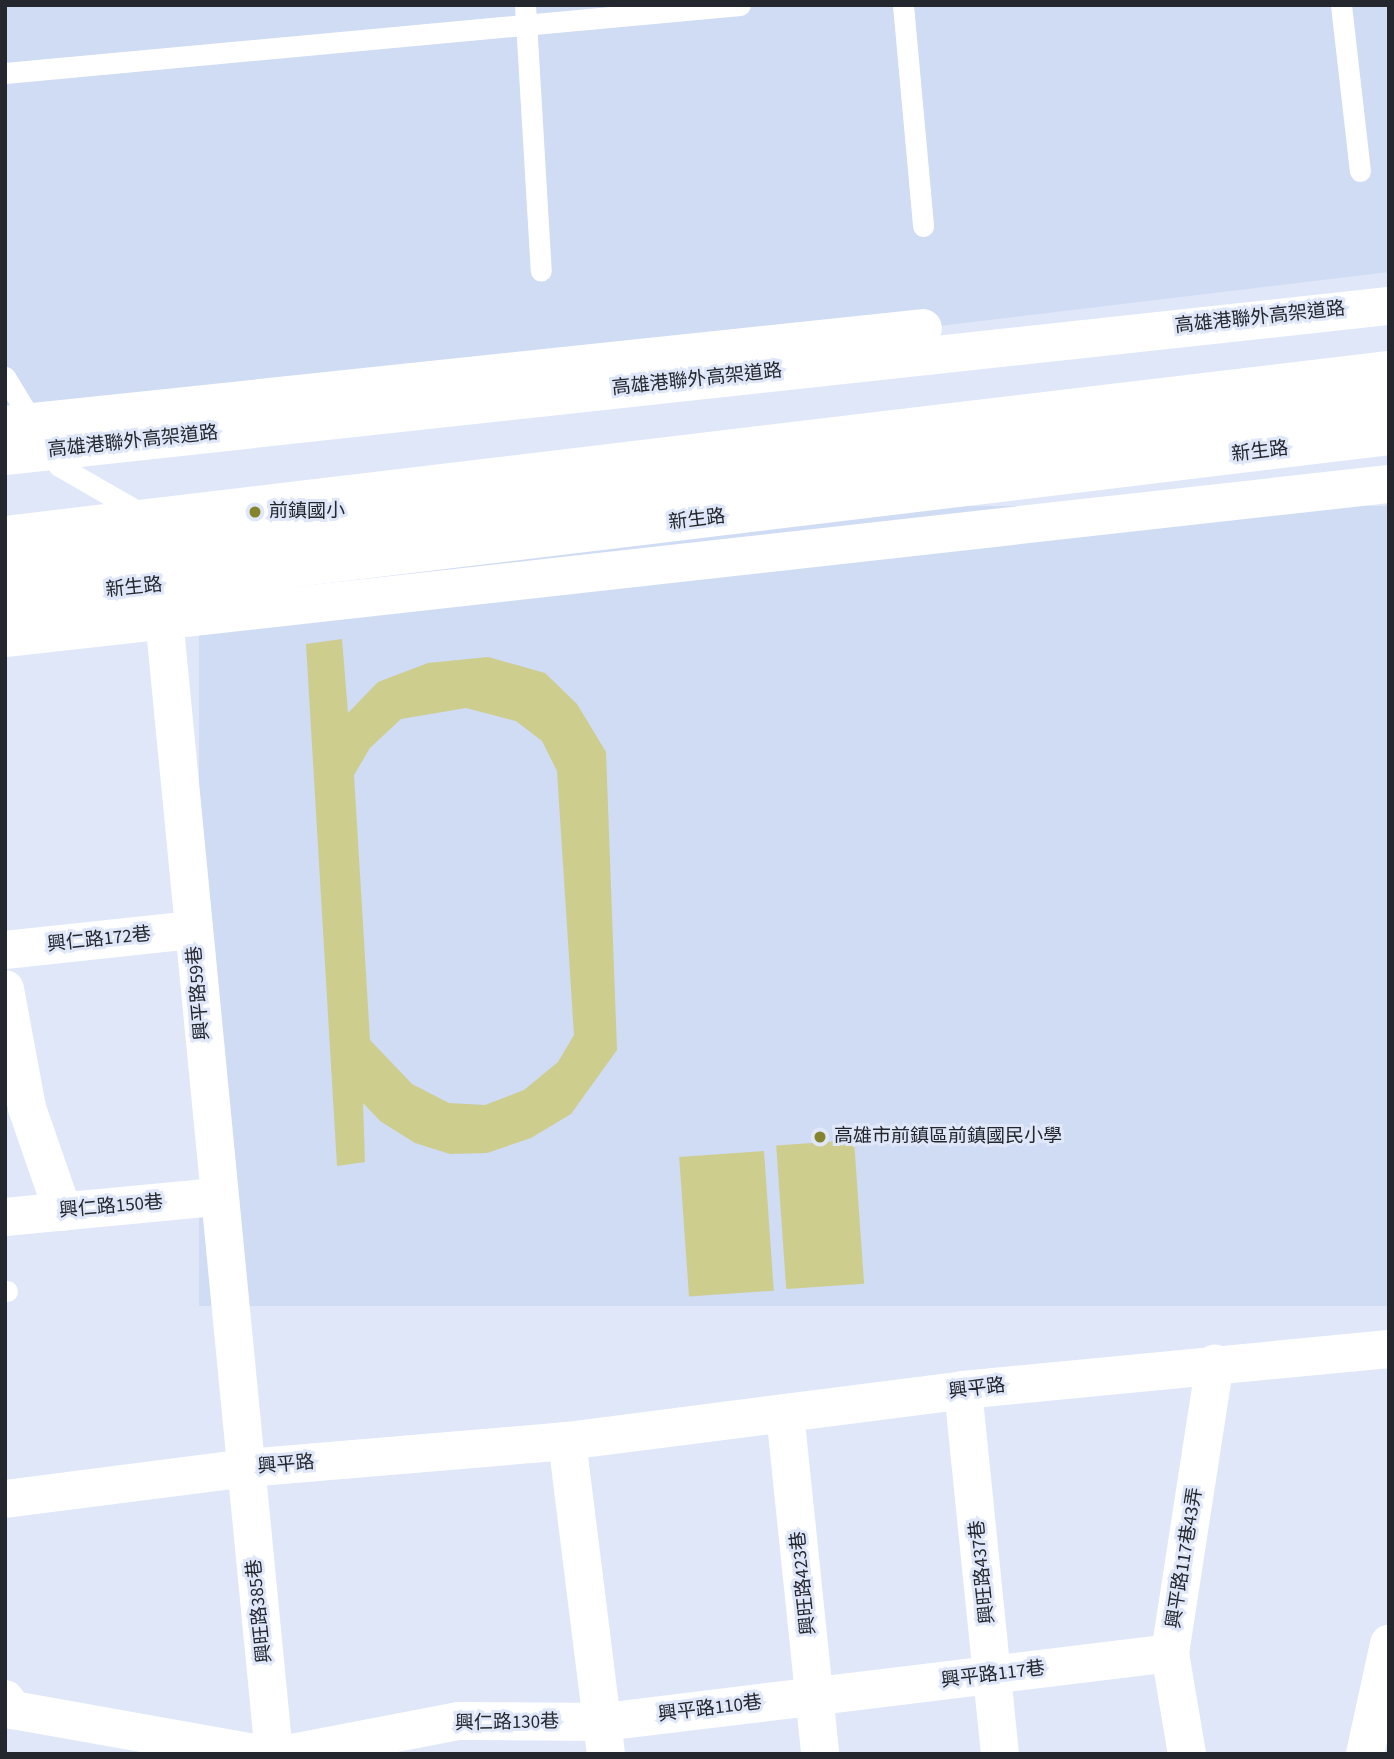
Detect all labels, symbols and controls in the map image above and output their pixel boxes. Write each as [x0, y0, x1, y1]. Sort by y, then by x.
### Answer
street label: 高雄港聯外高架道路 [1174, 298, 1346, 338]
street label: 高雄港聯外高架道路 [611, 360, 783, 400]
street label: 高雄港聯外高架道路 [47, 422, 219, 462]
street label: 新生路 [1230, 437, 1290, 467]
place label: 前鎮國小 [269, 501, 345, 523]
marker: 前鎮國小 [247, 504, 263, 520]
street label: 新生路 [667, 505, 727, 535]
street label: 新生路 [104, 574, 164, 602]
street label: 興仁路172巷 [46, 923, 152, 957]
street label: 興平路59巷 [184, 945, 214, 1041]
place label: 高雄市前鎮區前鎮國民小學 [834, 1126, 1062, 1148]
marker: 高雄市前鎮區前鎮國民小學 [812, 1129, 828, 1145]
street label: 興仁路150巷 [58, 1191, 164, 1223]
street label: 興平路 [947, 1374, 1007, 1404]
street label: 興平路 [257, 1451, 315, 1479]
street label: 興平路117巷43弄 [1163, 1486, 1207, 1630]
street label: 興旺路437巷 [966, 1519, 1000, 1625]
street label: 興旺路423巷 [787, 1530, 821, 1636]
street label: 興旺路385巷 [243, 1558, 277, 1664]
street label: 興平路117巷 [940, 1657, 1046, 1693]
street label: 興平路110巷 [657, 1691, 763, 1727]
street label: 興仁路130巷 [455, 1711, 559, 1735]

